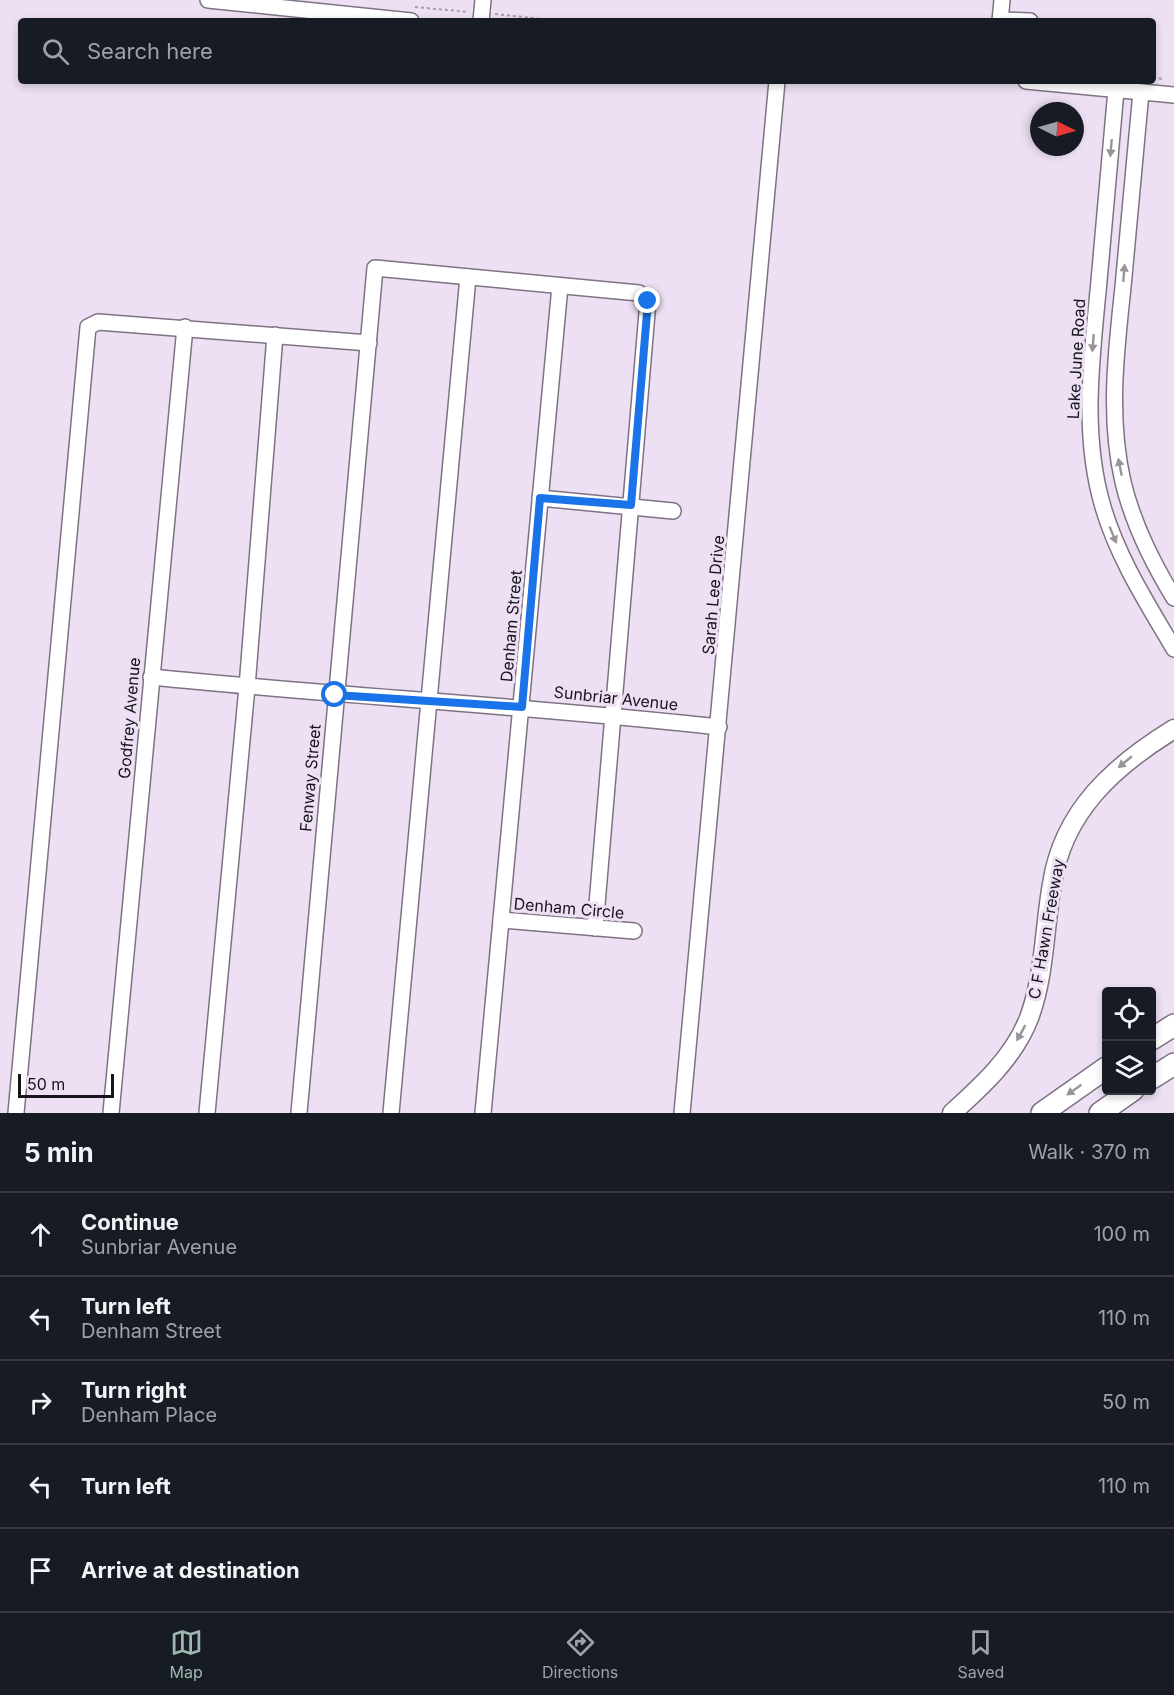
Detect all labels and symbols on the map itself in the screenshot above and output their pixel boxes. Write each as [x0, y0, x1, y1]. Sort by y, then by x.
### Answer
north arrow [1030, 102, 1084, 156]
one-way arrow [1106, 139, 1116, 158]
one-way arrow [1119, 264, 1129, 283]
route end [634, 287, 660, 313]
street label: Lake June Road [1063, 298, 1089, 420]
one-way arrow [1088, 333, 1098, 352]
one-way arrow [1115, 458, 1124, 477]
one-way arrow [1108, 526, 1118, 544]
street label: Sarah Lee Drive [698, 534, 728, 656]
street label: Denham Street [496, 569, 526, 683]
street label: Godfrey Avenue [114, 657, 144, 779]
route start [321, 681, 347, 707]
street label: Sunbriar Avenue [553, 682, 679, 714]
street label: Fenway Street [295, 723, 325, 833]
one-way arrow [1117, 755, 1133, 768]
street label: C F Hawn Freeway [1024, 857, 1068, 1001]
street label: Denham Circle [513, 893, 625, 923]
one-way arrow [1016, 1025, 1026, 1042]
scale bar [18, 1071, 114, 1098]
one-way arrow [1066, 1084, 1082, 1095]

